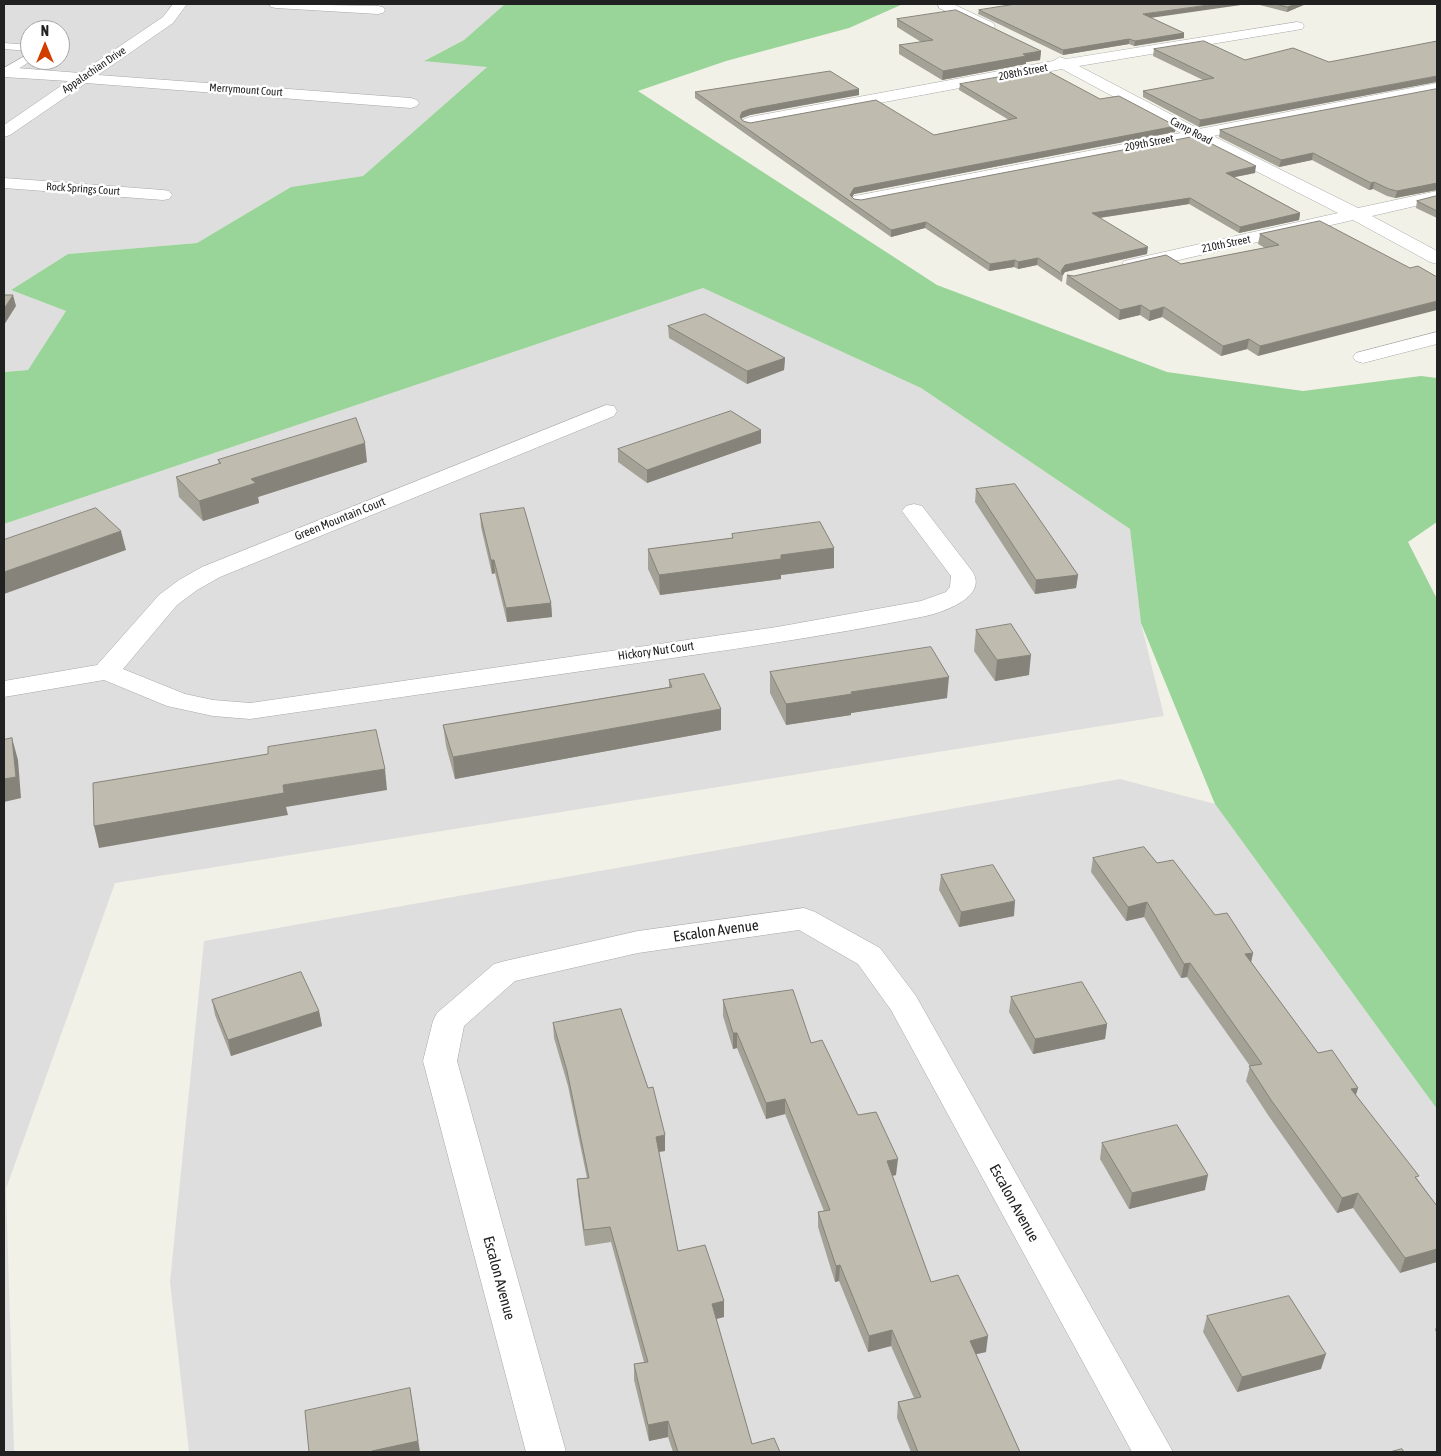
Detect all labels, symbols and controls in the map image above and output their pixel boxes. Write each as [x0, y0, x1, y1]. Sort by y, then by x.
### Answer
north arrow [20, 20, 70, 70]
text: N [41, 23, 49, 39]
street label: Appalachian Drive [60, 44, 128, 96]
street label: 208th Street [997, 61, 1049, 83]
street label: Merrymount Court [209, 81, 283, 99]
street label: Camp Road [1168, 114, 1214, 148]
street label: 209th Street [1123, 132, 1175, 154]
street label: Rock Springs Court [46, 180, 120, 198]
street label: 210th Street [1200, 232, 1252, 256]
street label: Green Mountain Court [293, 494, 387, 544]
street label: Hickory Nut Court [617, 639, 695, 663]
street label: Escalon Avenue [672, 916, 760, 946]
street label: Escalon Avenue [985, 1161, 1043, 1245]
street label: Escalon Avenue [479, 1234, 519, 1322]

